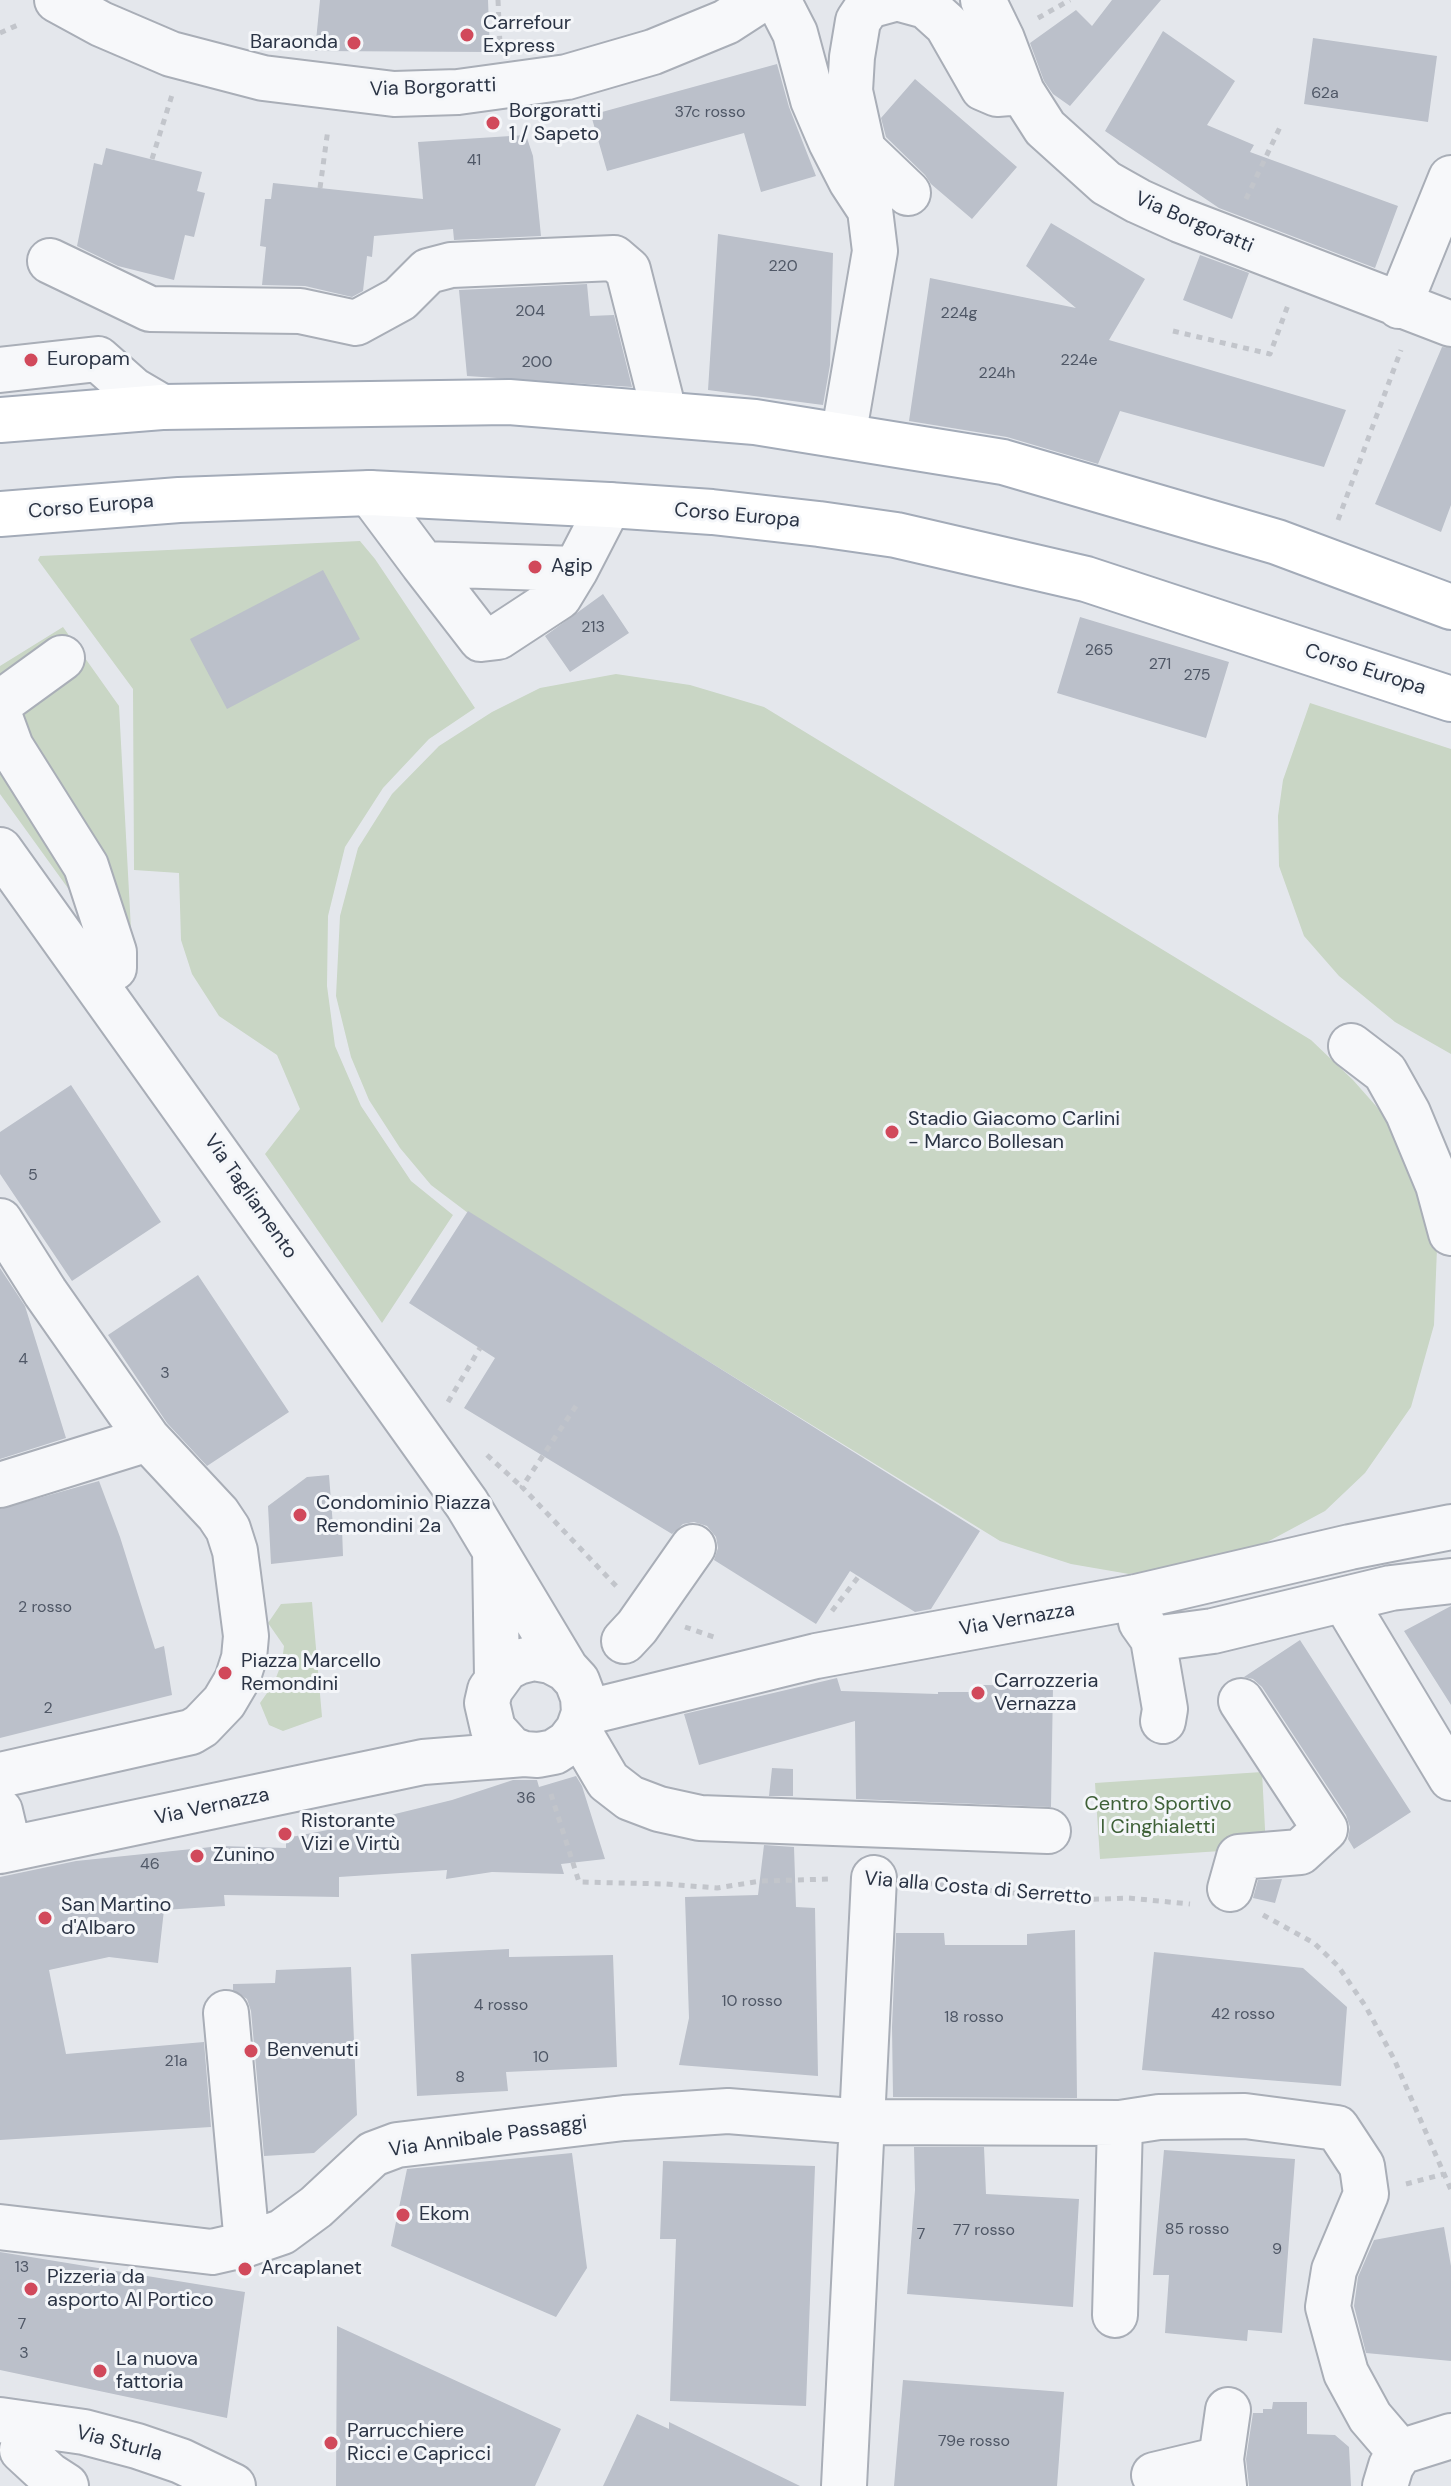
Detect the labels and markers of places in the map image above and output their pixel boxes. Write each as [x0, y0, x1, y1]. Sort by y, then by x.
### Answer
place label: Carrefour Express [483, 12, 571, 59]
marker: Carrefour Express [458, 26, 476, 44]
place label: Baraonda [250, 31, 338, 55]
marker: Baraonda [345, 34, 363, 52]
place label: Borgoratti 1 / Sapeto [509, 100, 601, 147]
marker: Borgoratti 1 / Sapeto [484, 114, 502, 132]
place label: Europam [47, 348, 130, 372]
marker: Europam [22, 351, 40, 369]
place label: Agip [551, 555, 593, 579]
marker: Agip [526, 558, 544, 576]
place label: Stadio Giacomo Carlini - Marco Bollesan [908, 1108, 1120, 1155]
marker: Stadio Giacomo Carlini - Marco Bollesan [883, 1123, 901, 1141]
place label: Condominio Piazza Remondini 2a [316, 1492, 491, 1539]
marker: Condominio Piazza Remondini 2a [291, 1506, 309, 1524]
place label: Piazza Marcello Remondini [241, 1650, 381, 1697]
marker: Piazza Marcello Remondini [216, 1664, 234, 1682]
place label: Carrozzeria Vernazza [994, 1670, 1098, 1717]
marker: Carrozzeria Vernazza [969, 1684, 987, 1702]
place label: Ristorante Vizi e Virtù [301, 1810, 400, 1857]
marker: Ristorante Vizi e Virtù [276, 1825, 294, 1843]
place label: Zunino [213, 1844, 275, 1868]
marker: Zunino [188, 1847, 206, 1865]
place label: San Martino d'Albaro [61, 1894, 171, 1941]
marker: San Martino d'Albaro [36, 1909, 54, 1927]
place label: Benvenuti [267, 2039, 359, 2063]
marker: Benvenuti [242, 2042, 260, 2060]
place label: Ekom [419, 2203, 469, 2227]
marker: Ekom [394, 2206, 412, 2224]
place label: Arcaplanet [261, 2257, 362, 2281]
marker: Arcaplanet [236, 2260, 254, 2278]
place label: Pizzeria da asporto Al Portico [47, 2266, 214, 2313]
marker: Pizzeria da asporto Al Portico [22, 2280, 40, 2298]
place label: La nuova fattoria [116, 2348, 198, 2395]
marker: La nuova fattoria [91, 2362, 109, 2380]
place label: Parrucchiere Ricci e Capricci [347, 2420, 491, 2467]
marker: Parrucchiere Ricci e Capricci [322, 2434, 340, 2452]

